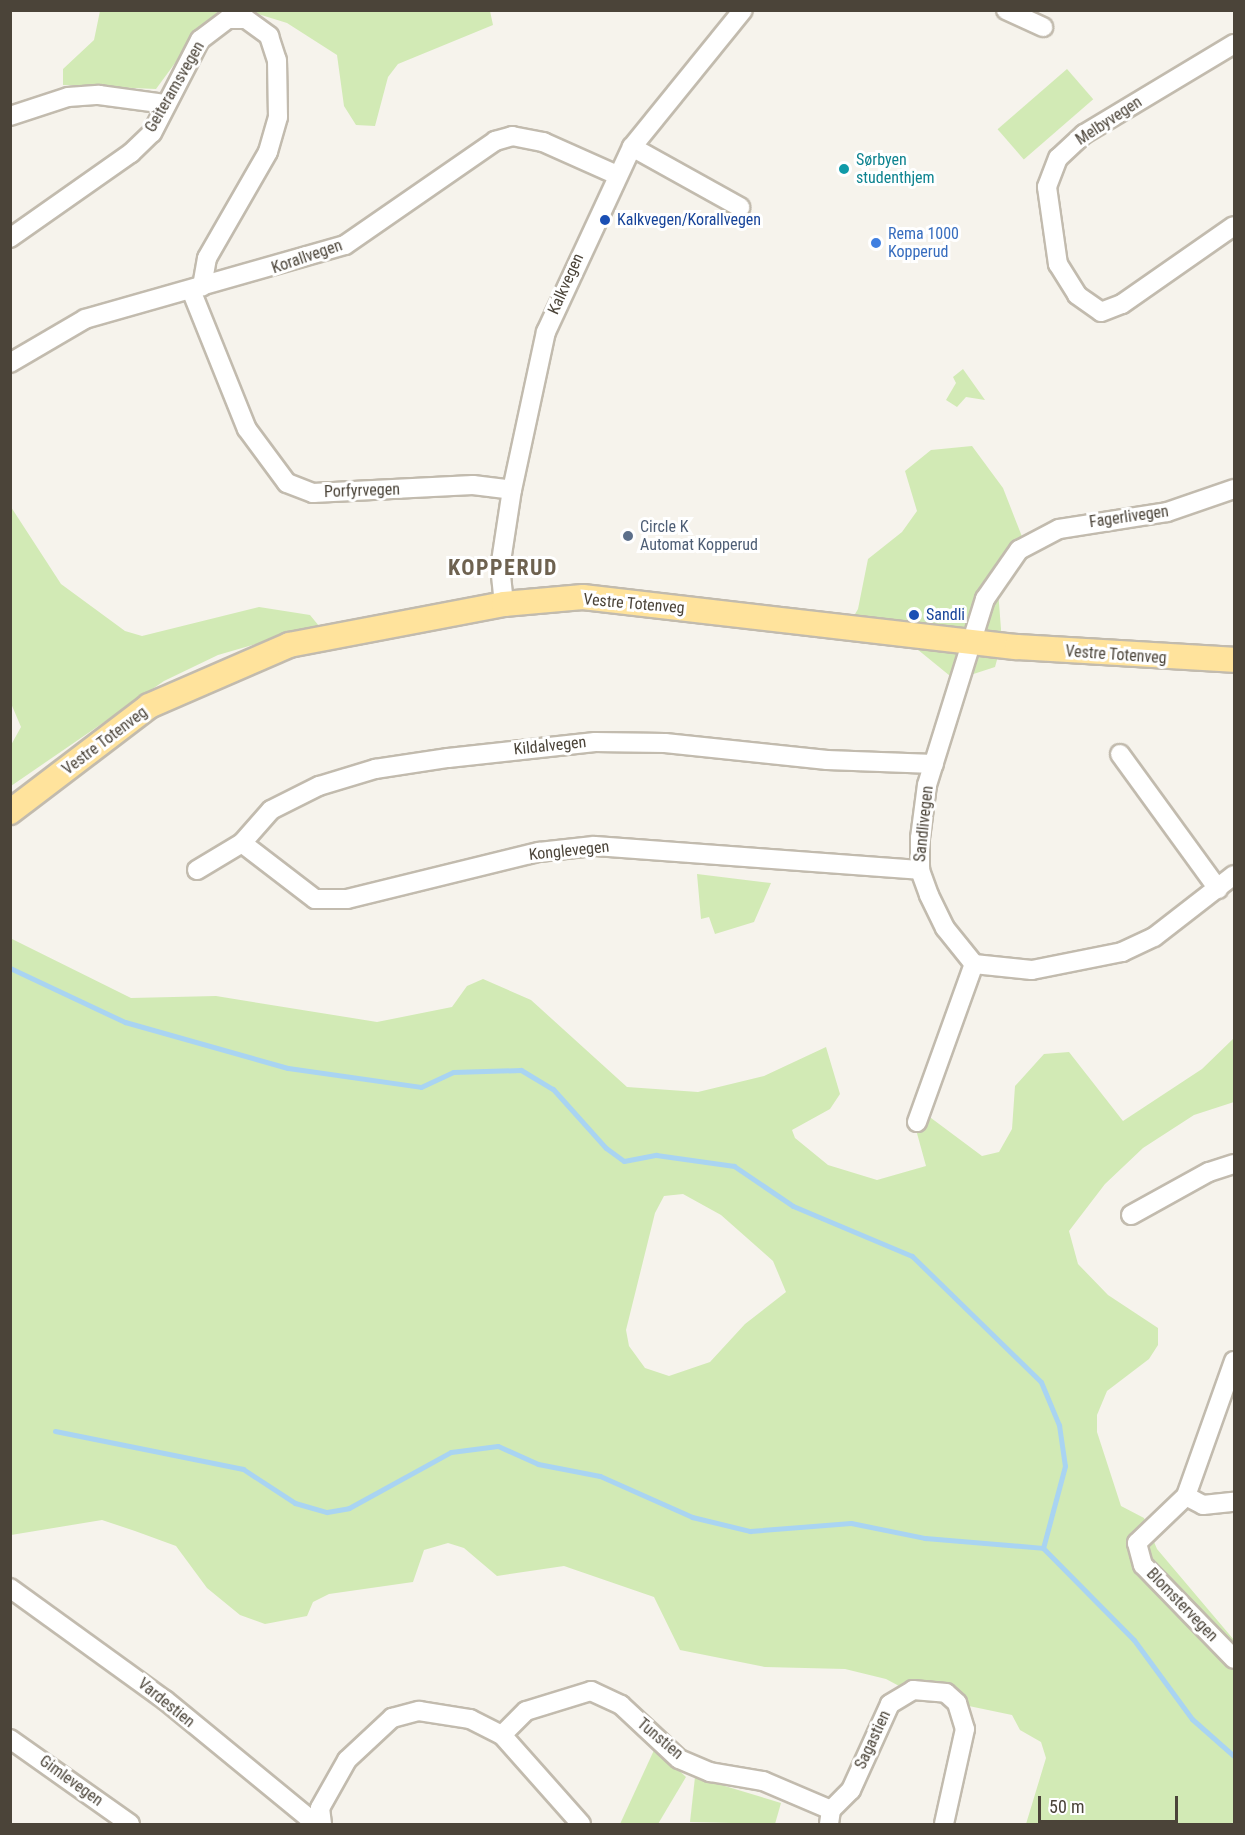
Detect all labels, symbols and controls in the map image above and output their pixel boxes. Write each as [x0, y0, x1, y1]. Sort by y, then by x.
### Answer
street label: Geiteramsvegen [141, 38, 209, 136]
street label: Melbyvegen [1072, 92, 1146, 150]
place label: Sørbyen studenthjem [856, 150, 935, 188]
marker: Sørbyen studenthjem [837, 162, 851, 176]
place label: Kalkvegen/Korallvegen [617, 210, 761, 230]
marker: Kalkvegen/Korallvegen [598, 213, 612, 227]
place label: Rema 1000 Kopperud [888, 224, 959, 262]
street label: Korallvegen [269, 236, 345, 278]
marker: Rema 1000 Kopperud [869, 236, 883, 250]
street label: Kalkvegen [544, 251, 588, 317]
street label: Porfyrvegen [324, 480, 400, 502]
street label: Fagerlivegen [1088, 502, 1170, 532]
place label: Circle K Automat Kopperud [640, 517, 758, 555]
marker: Circle K Automat Kopperud [621, 529, 635, 543]
district label: KOPPERUD [448, 555, 558, 581]
street label: Vestre Totenveg [582, 590, 686, 618]
place label: Sandli [926, 605, 965, 625]
marker: Sandli [907, 608, 921, 622]
street label: Vestre Totenveg [1065, 642, 1167, 668]
street label: Vestre Totenveg [59, 703, 151, 779]
street label: Kildalvegen [513, 733, 587, 759]
street label: Sandlivegen [910, 785, 938, 863]
street label: Konglevegen [528, 837, 610, 865]
street label: Blomstervegen [1142, 1564, 1222, 1646]
street label: Vardestien [134, 1674, 198, 1732]
street label: Sagastien [851, 1708, 895, 1772]
street label: Tunstien [633, 1714, 687, 1764]
street label: Gimlevegen [36, 1752, 106, 1810]
scale bar [1041, 1784, 1180, 1822]
text: 50 m [1049, 1796, 1084, 1817]

